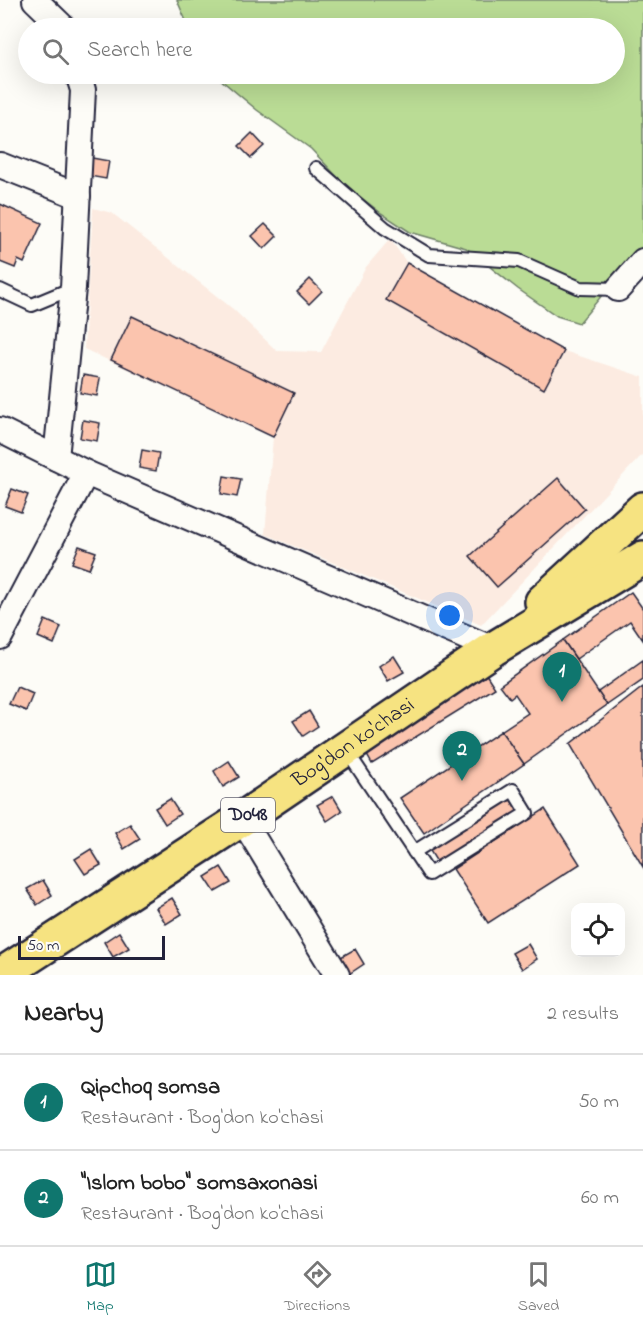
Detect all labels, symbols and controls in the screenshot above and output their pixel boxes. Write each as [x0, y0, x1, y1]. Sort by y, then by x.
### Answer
search box [18, 18, 625, 84]
icon: search [39, 35, 72, 68]
text: Search here [87, 35, 192, 67]
your location [435, 601, 464, 630]
pin: 1 [542, 652, 582, 702]
street label: Bog'don ko'chasi [285, 691, 421, 796]
pin: 2 [442, 732, 482, 781]
road number: D048 [221, 798, 275, 832]
map controls [571, 903, 625, 957]
button: locate [571, 903, 625, 957]
scale bar [18, 933, 165, 960]
text: 50 m [27, 934, 59, 958]
text: Nearby [24, 995, 103, 1033]
text: 2 results [547, 1000, 619, 1029]
text: Qipchoq somsa [81, 1072, 220, 1104]
text: 1 [40, 1088, 47, 1117]
text: 50 m [578, 1088, 619, 1117]
text: Restaurant · Bog'don ko'chasi [81, 1104, 324, 1133]
text: "Islom bobo" somsaxonasi [81, 1168, 318, 1200]
text: 2 [39, 1184, 48, 1213]
text: 60 m [581, 1184, 619, 1213]
text: Restaurant · Bog'don ko'chasi [81, 1200, 324, 1229]
tab: Map [84, 1258, 117, 1318]
tab: Directions [284, 1258, 350, 1318]
tab: Saved [518, 1258, 559, 1318]

